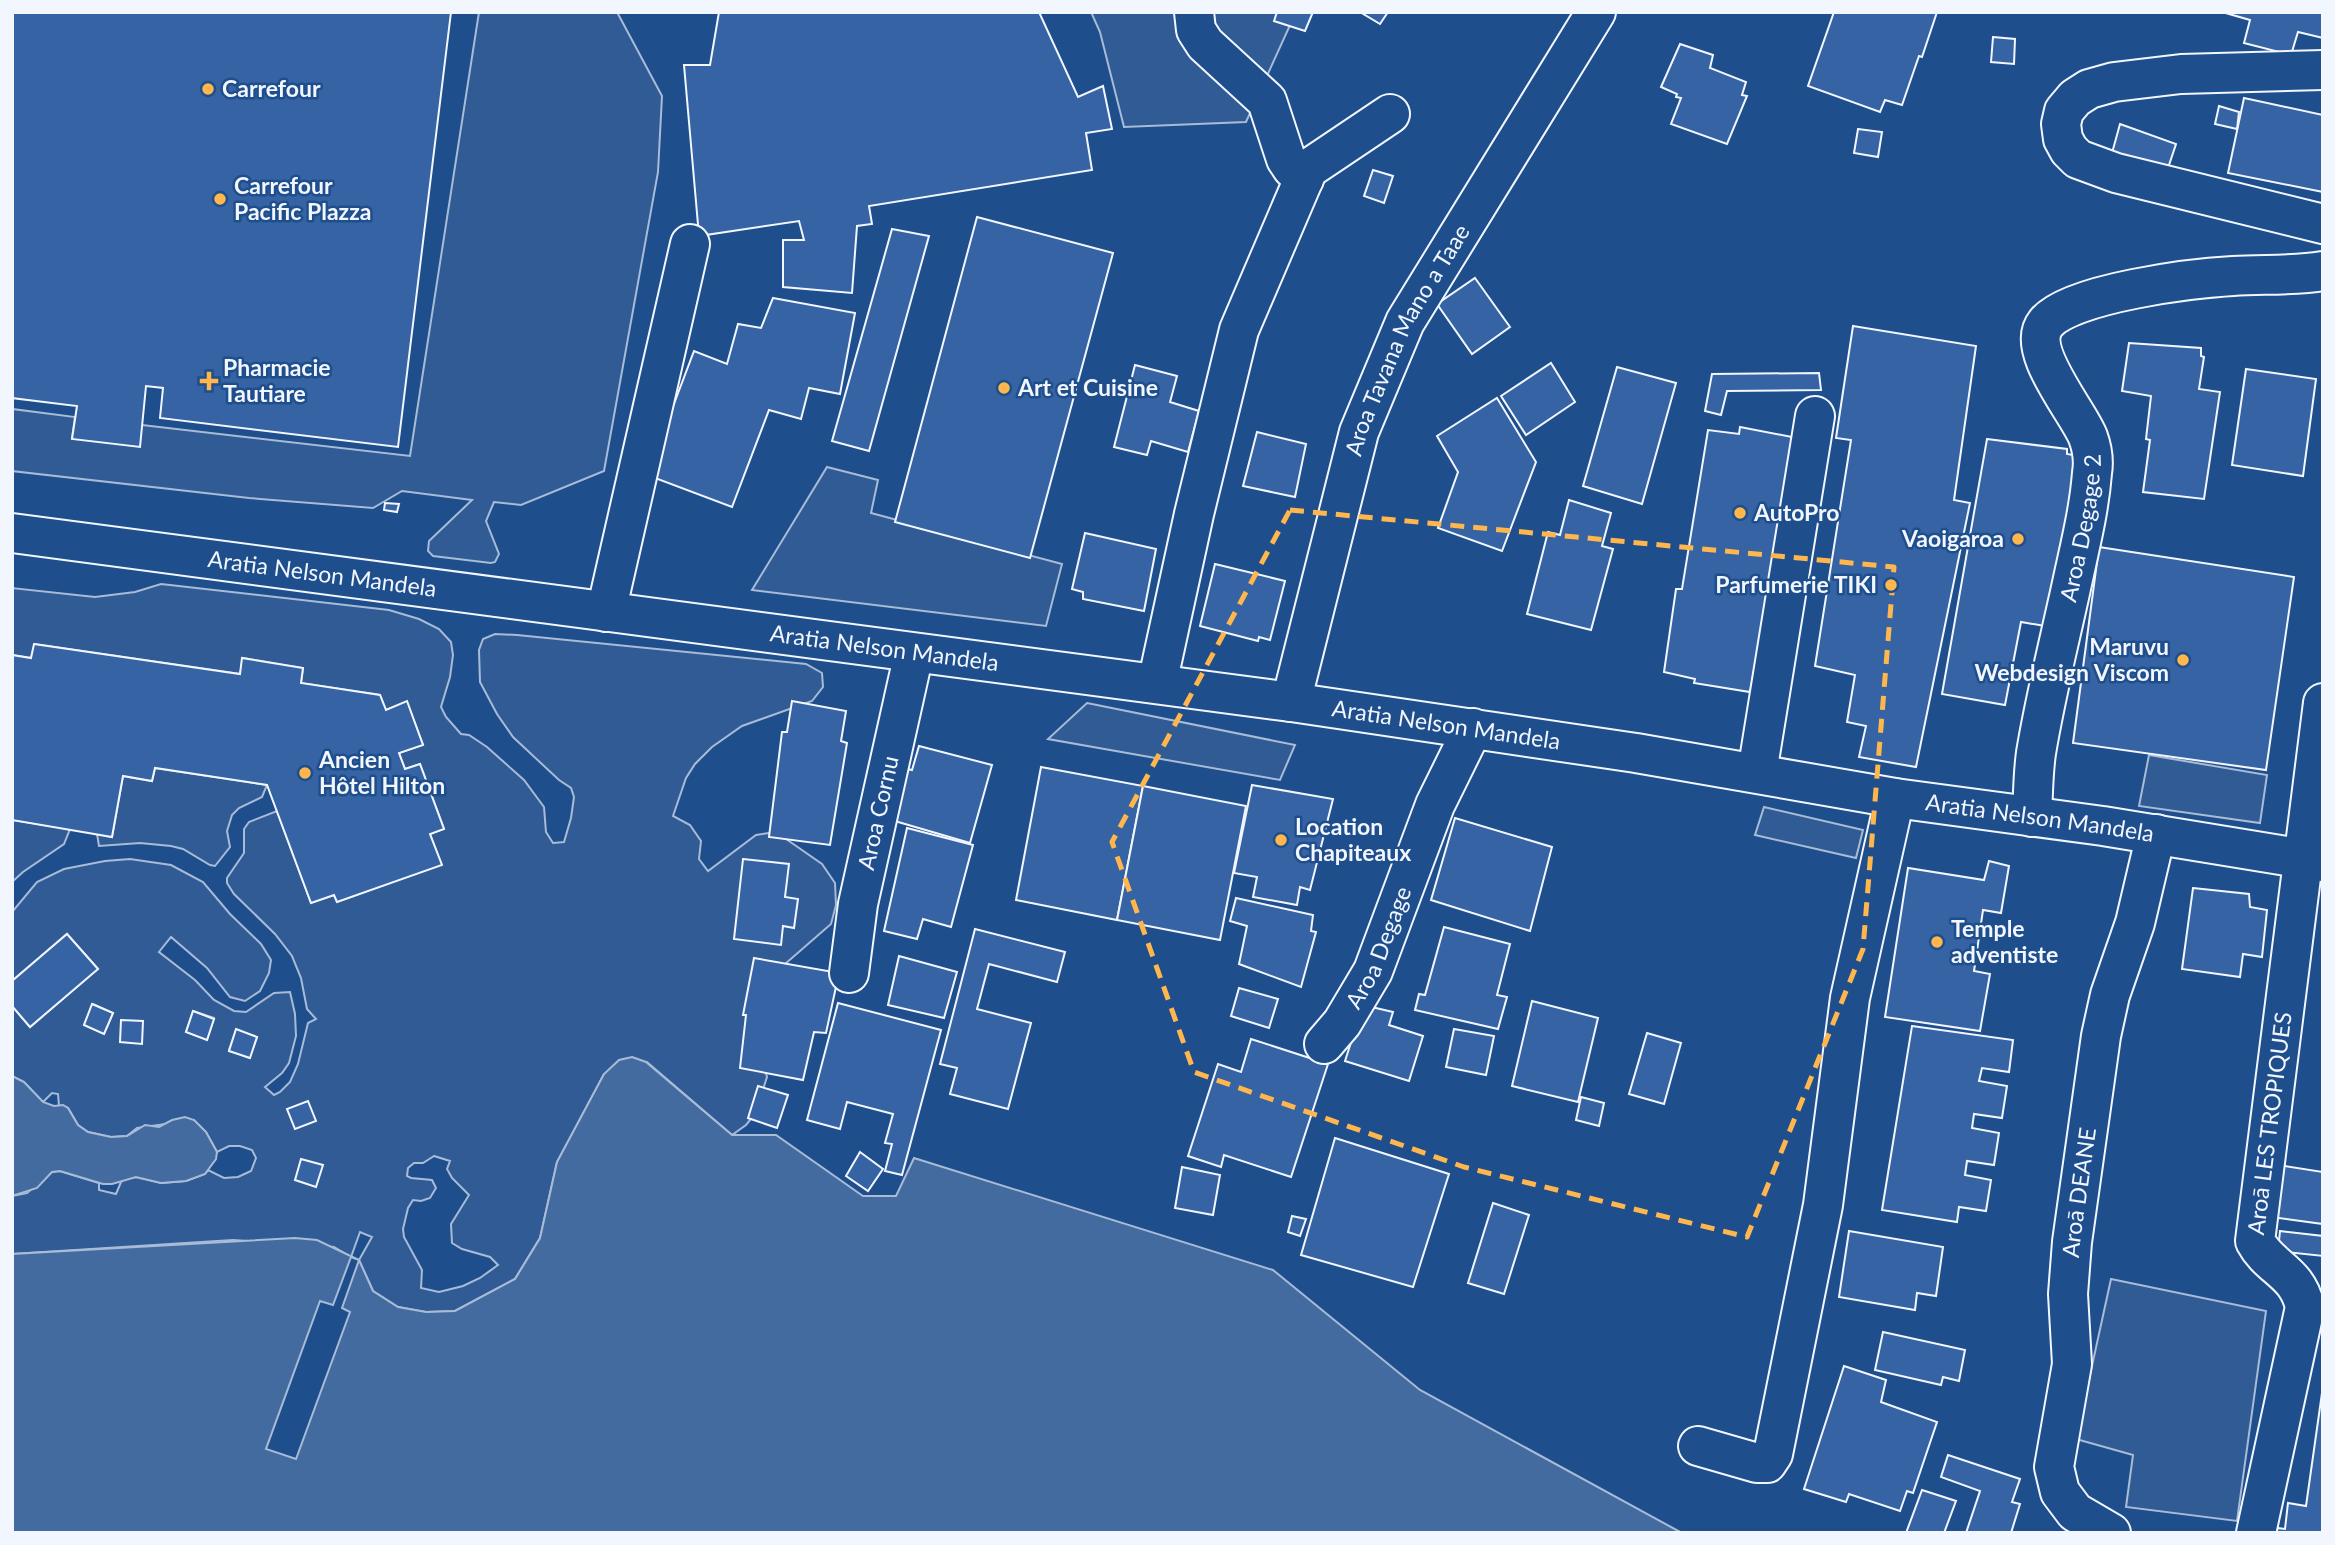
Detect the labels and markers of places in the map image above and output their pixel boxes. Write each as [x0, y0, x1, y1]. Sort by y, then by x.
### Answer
place label: Carrefour [222, 74, 321, 102]
marker: Carrefour [200, 81, 216, 97]
place label: Carrefour Pacific Plazza [234, 171, 371, 225]
marker: Carrefour Pacific Plazza [212, 191, 228, 207]
place label: Pharmacie Tautiare [223, 353, 331, 407]
marker: Pharmacie Tautiare [201, 373, 217, 389]
place label: Art et Cuisine [1017, 373, 1158, 401]
marker: Art et Cuisine [996, 380, 1012, 396]
place label: AutoPro [1753, 498, 1840, 526]
marker: AutoPro [1732, 505, 1748, 521]
place label: Vaoigaroa [1901, 524, 2004, 552]
marker: Vaoigaroa [2010, 531, 2026, 547]
place label: Parfumerie TIKI [1715, 570, 1877, 598]
marker: Parfumerie TIKI [1883, 577, 1899, 593]
place label: Maruvu Webdesign Viscom [1974, 632, 2169, 686]
marker: Maruvu Webdesign Viscom [2175, 652, 2191, 668]
place label: Ancien Hôtel Hilton [318, 745, 445, 799]
marker: Ancien Hôtel Hilton [297, 765, 313, 781]
place label: Location Chapiteaux [1295, 812, 1411, 866]
marker: Location Chapiteaux [1273, 832, 1289, 848]
place label: Temple adventiste [1951, 914, 2058, 968]
marker: Temple adventiste [1929, 934, 1945, 950]

